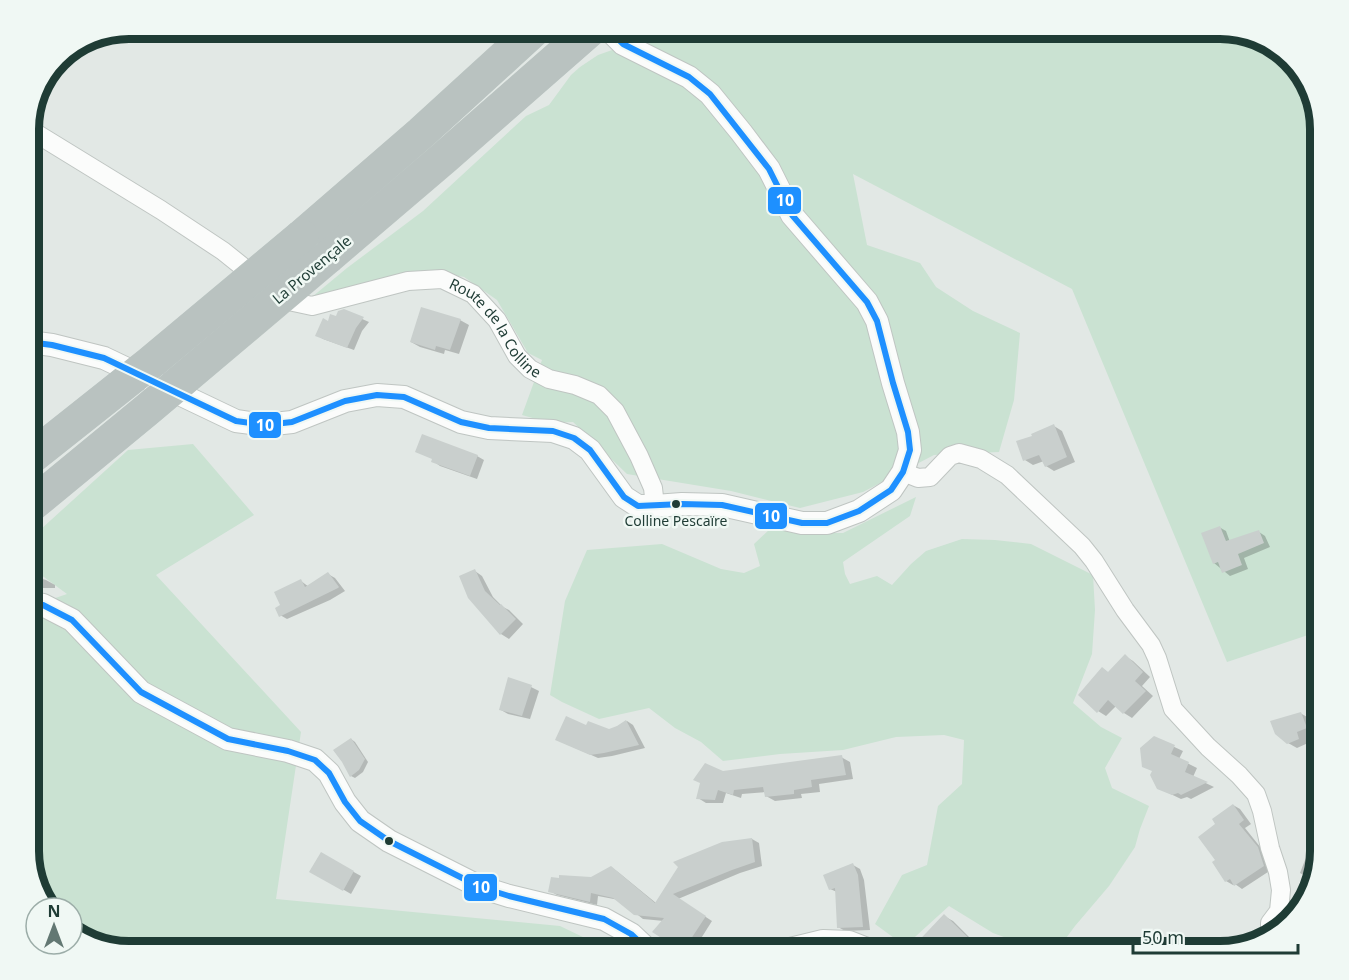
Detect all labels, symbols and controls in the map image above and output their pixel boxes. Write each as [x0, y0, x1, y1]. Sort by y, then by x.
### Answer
line badge: 10 [767, 186, 802, 215]
text: 10 [776, 189, 794, 211]
street label: La Provençale [268, 230, 355, 308]
street label: Route de la Colline [446, 273, 545, 382]
line badge: 10 [248, 411, 282, 439]
text: 10 [256, 414, 274, 436]
marker: Colline Pescaïre [670, 498, 682, 510]
line badge: 10 [754, 502, 788, 530]
text: 10 [762, 505, 780, 527]
place label: Colline Pescaïre [625, 511, 728, 530]
unlabelled marker [383, 835, 395, 847]
line badge: 10 [463, 873, 498, 902]
text: 10 [472, 876, 490, 898]
north arrow [24, 896, 84, 956]
text: N [47, 900, 61, 922]
scale bar [1133, 917, 1298, 955]
text: 50 m [1142, 925, 1184, 949]

